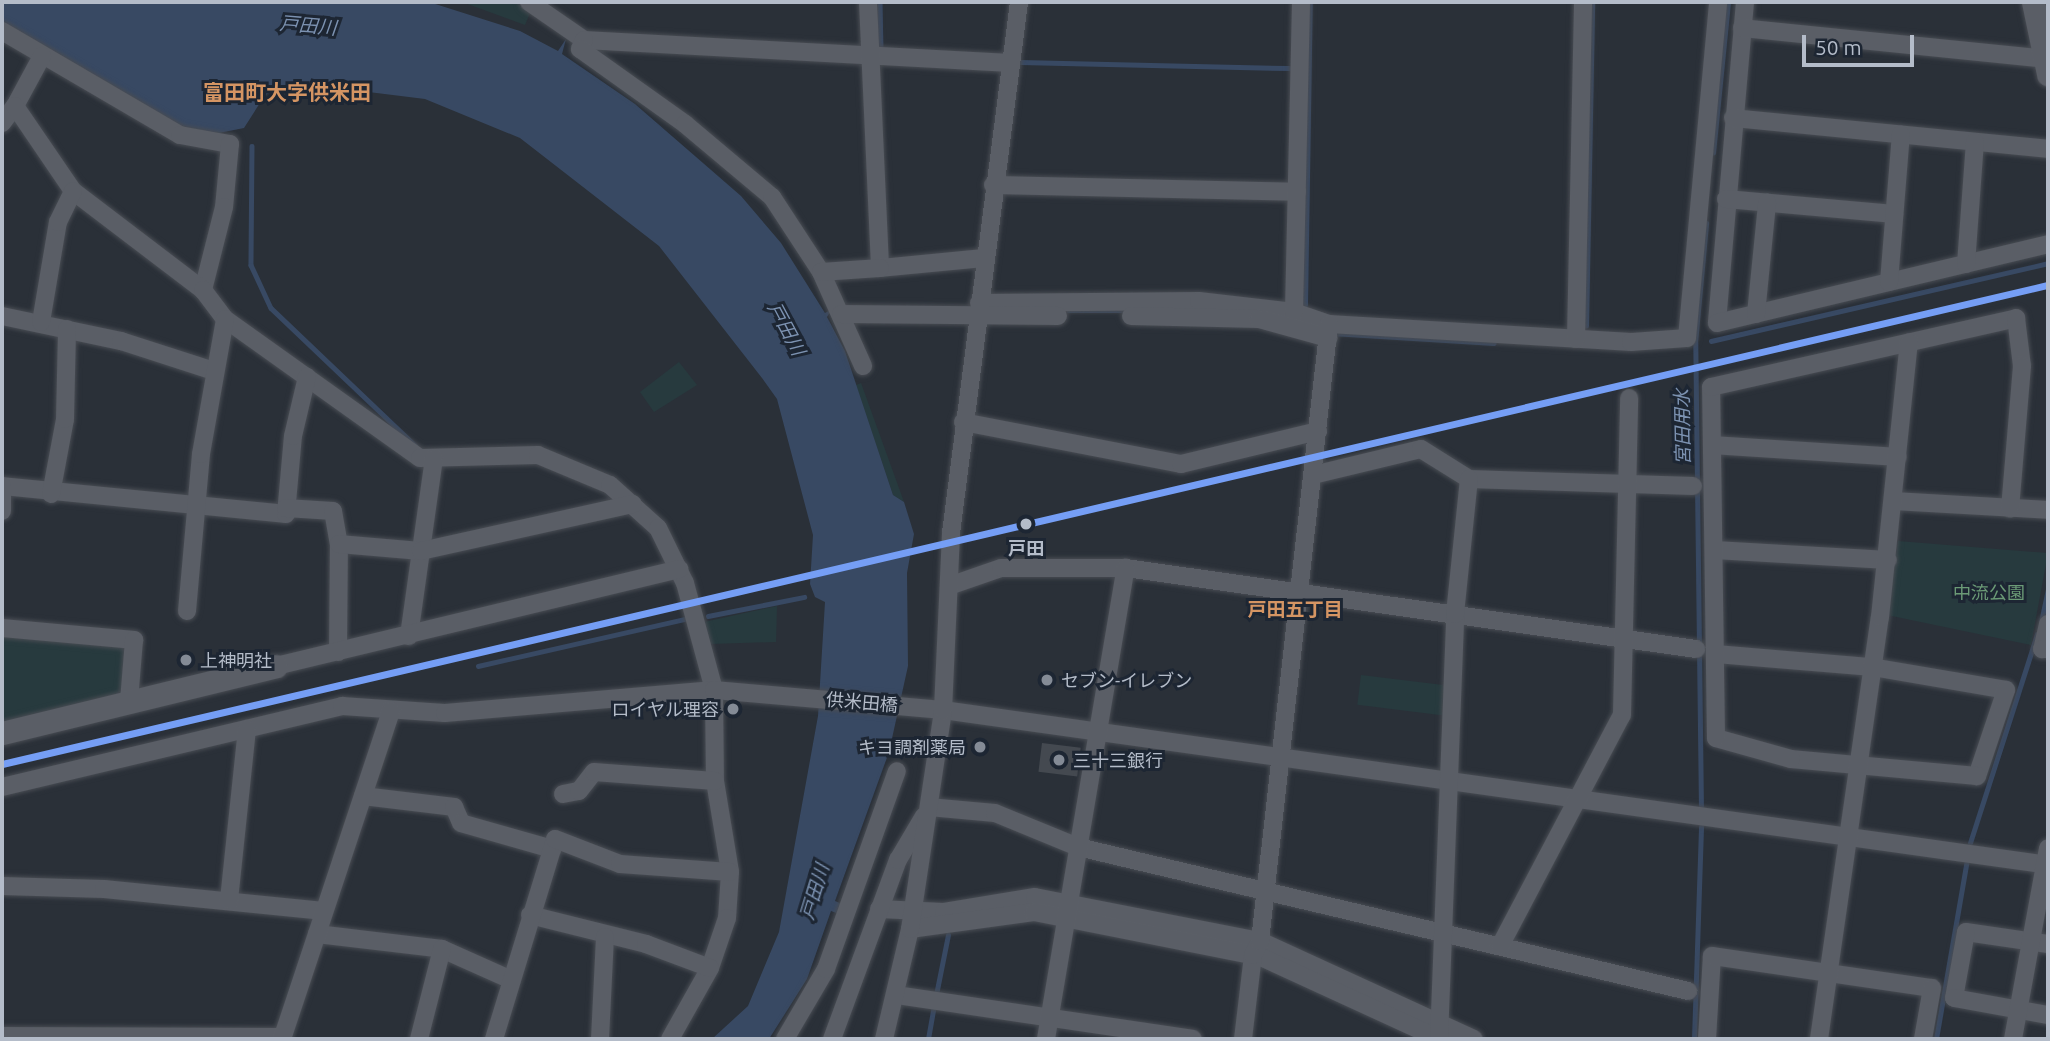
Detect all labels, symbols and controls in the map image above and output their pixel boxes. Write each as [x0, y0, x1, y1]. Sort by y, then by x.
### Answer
water label: 戸田川 [279, 12, 337, 40]
scale bar [1805, 21, 1917, 65]
text: 50 m [1815, 35, 1862, 59]
district label: 富田町大字供米田 [203, 79, 371, 105]
water label: 戸田川 [763, 298, 809, 360]
water label: 宮田用水 [1671, 389, 1695, 465]
marker: 戸田 [1016, 514, 1036, 534]
place label: 戸田 [1008, 537, 1044, 559]
park label: 中流公園 [1953, 581, 2025, 603]
district label: 戸田五丁目 [1248, 599, 1342, 621]
place label: 上神明社 [200, 649, 272, 671]
marker: 上神明社 [178, 652, 194, 668]
place label: セブン-イレブン [1061, 669, 1192, 691]
marker: セブン-イレブン [1039, 672, 1055, 688]
street label: 供米田橋 [825, 688, 899, 716]
place label: ロイヤル理容 [611, 698, 719, 720]
marker: ロイヤル理容 [725, 701, 741, 717]
place label: キヨ調剤薬局 [858, 736, 966, 758]
marker: キヨ調剤薬局 [972, 739, 988, 755]
place label: 三十三銀行 [1073, 749, 1163, 771]
marker: 三十三銀行 [1051, 752, 1067, 768]
water label: 戸田川 [796, 861, 834, 923]

